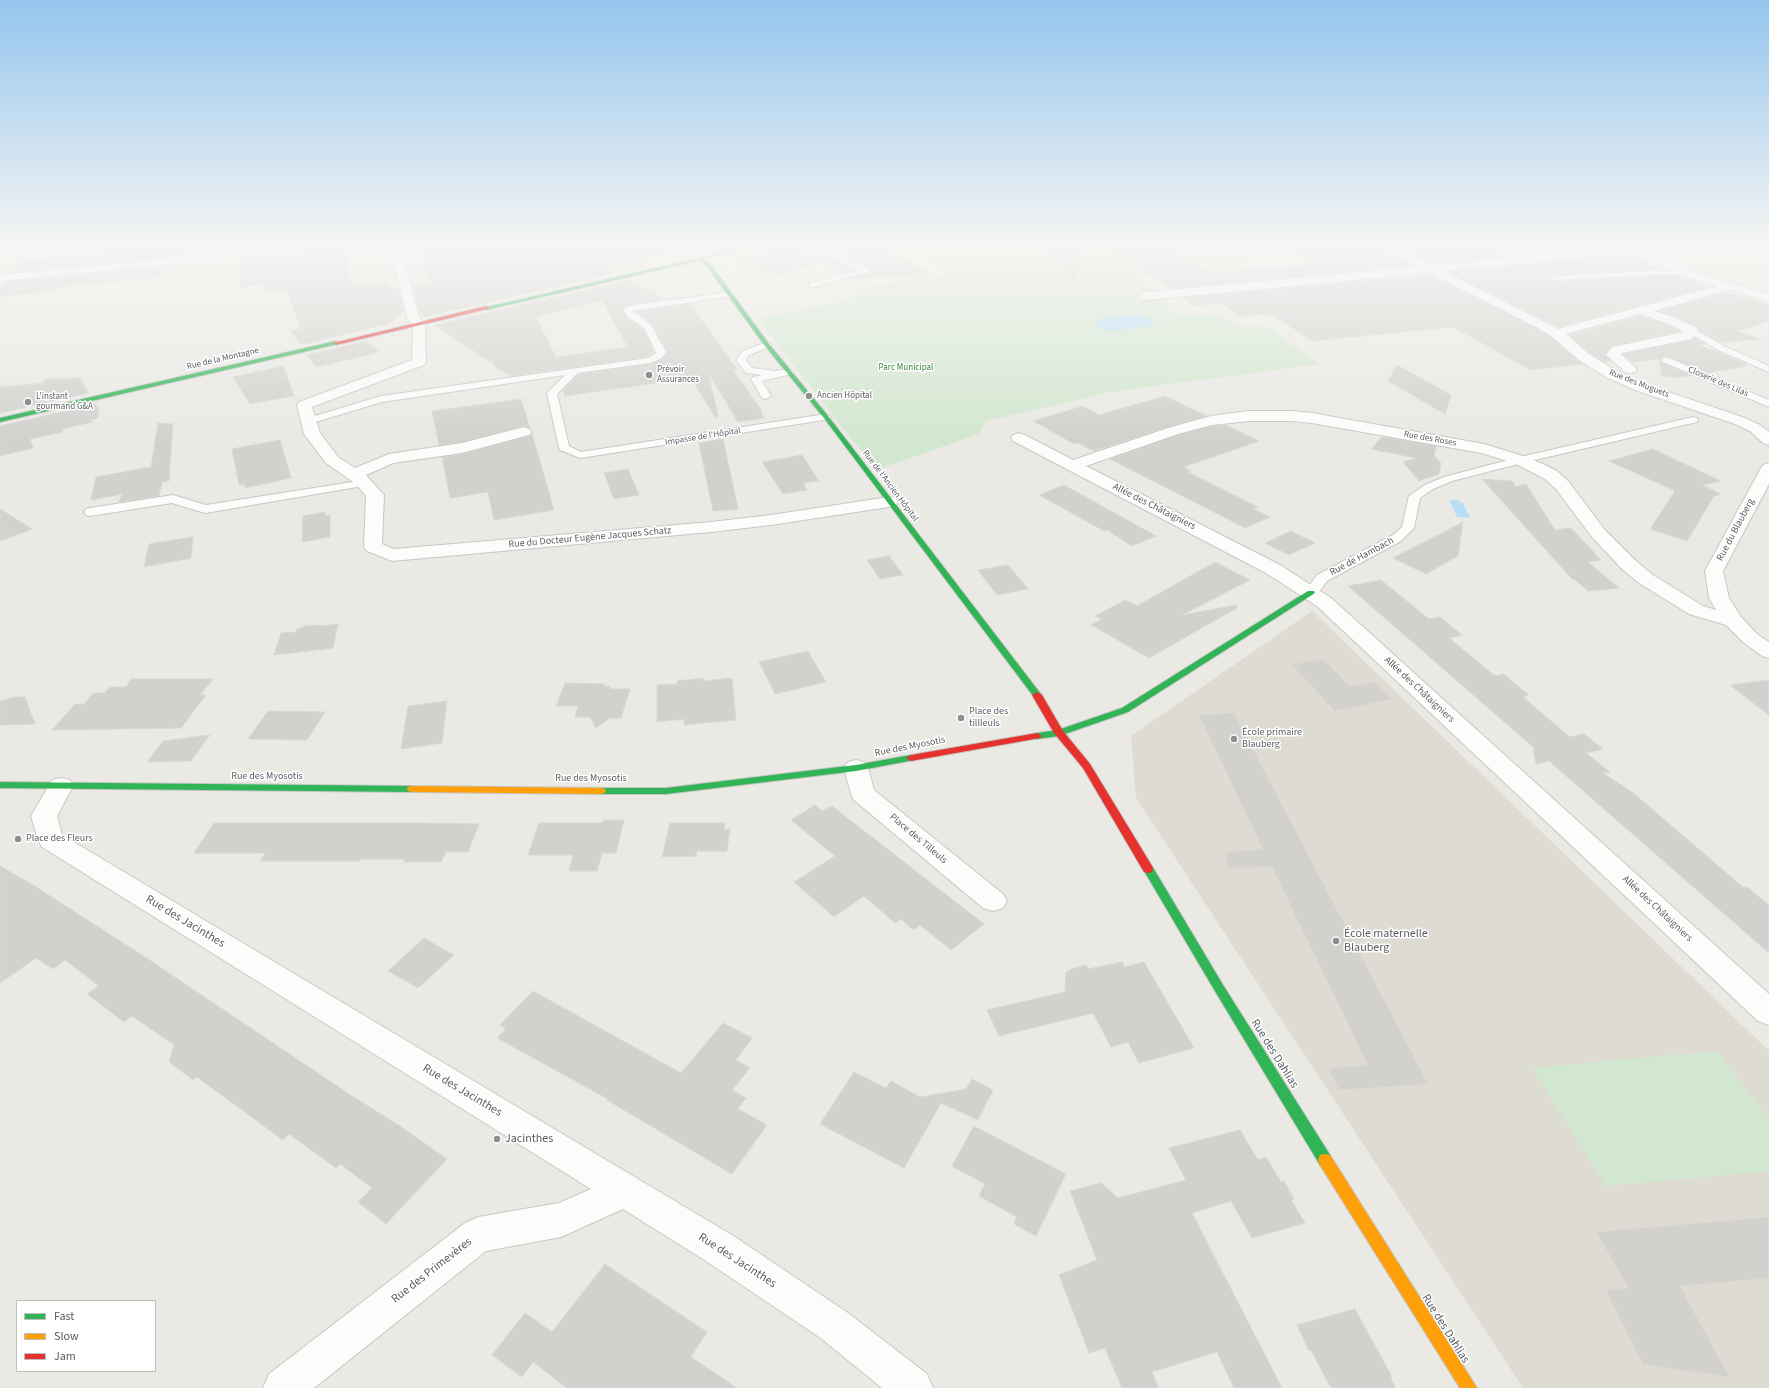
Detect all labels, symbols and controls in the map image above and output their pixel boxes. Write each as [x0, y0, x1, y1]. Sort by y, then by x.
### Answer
street label: Rue de la Montagne [186, 345, 260, 373]
park label: Parc Municipal [879, 363, 933, 373]
street label: Closerie des Lilas [1686, 364, 1750, 400]
place label: Prévoir Assurances [657, 365, 699, 386]
street label: Rue des Muguets [1608, 368, 1670, 400]
marker: Prévoir Assurances [644, 370, 654, 380]
marker: Ancien Hôpital [804, 391, 814, 401]
place label: Ancien Hôpital [817, 391, 872, 401]
place label: L'instant gourmand G&A [36, 392, 93, 413]
marker: L'instant gourmand G&A [23, 397, 33, 407]
street label: Impasse de l'Hôpital [664, 426, 742, 448]
street label: Rue des Roses [1403, 429, 1457, 449]
street label: Rue de l'Ancien Hôpital [860, 448, 920, 524]
street label: Allée des Châtaigniers [1111, 481, 1197, 533]
street label: Rue du Blauberg [1715, 497, 1757, 563]
street label: Rue du Docteur Eugène Jacques Schatz [508, 525, 672, 551]
street label: Rue de Hambach [1328, 535, 1396, 579]
street label: Allée des Châtaigniers [1381, 654, 1457, 726]
place label: Place des tillleuls [969, 706, 1008, 730]
marker: Place des tillleuls [956, 713, 966, 723]
place label: École primaire Blauberg [1242, 727, 1302, 750]
street label: Rue des Myosotis [874, 734, 946, 760]
marker: École primaire Blauberg [1229, 734, 1239, 744]
street label: Rue des Myosotis [231, 771, 303, 783]
street label: Rue des Myosotis [555, 773, 627, 785]
street label: Place des Tilleuls [887, 811, 949, 867]
place label: Place des Fleurs [26, 833, 93, 845]
marker: Place des Fleurs [13, 834, 23, 844]
street label: Allée des Châtaigniers [1619, 873, 1695, 945]
street label: Rue des Jacinthes [143, 893, 227, 951]
place label: École maternelle Blauberg [1344, 927, 1428, 955]
marker: École maternelle Blauberg [1331, 936, 1341, 946]
street label: Rue des Dahlias [1247, 1017, 1301, 1091]
street label: Rue des Jacinthes [420, 1062, 504, 1120]
place label: Jacinthes [505, 1132, 553, 1146]
marker: Jacinthes [492, 1134, 502, 1144]
street label: Rue des Jacinthes [695, 1230, 779, 1292]
street label: Rue des Primevères [389, 1235, 475, 1307]
street label: Rue des Dahlias [1418, 1292, 1472, 1366]
legend [16, 1300, 156, 1372]
text: Fast [54, 1308, 74, 1325]
text: Slow [54, 1328, 79, 1345]
text: Jam [54, 1348, 76, 1365]

